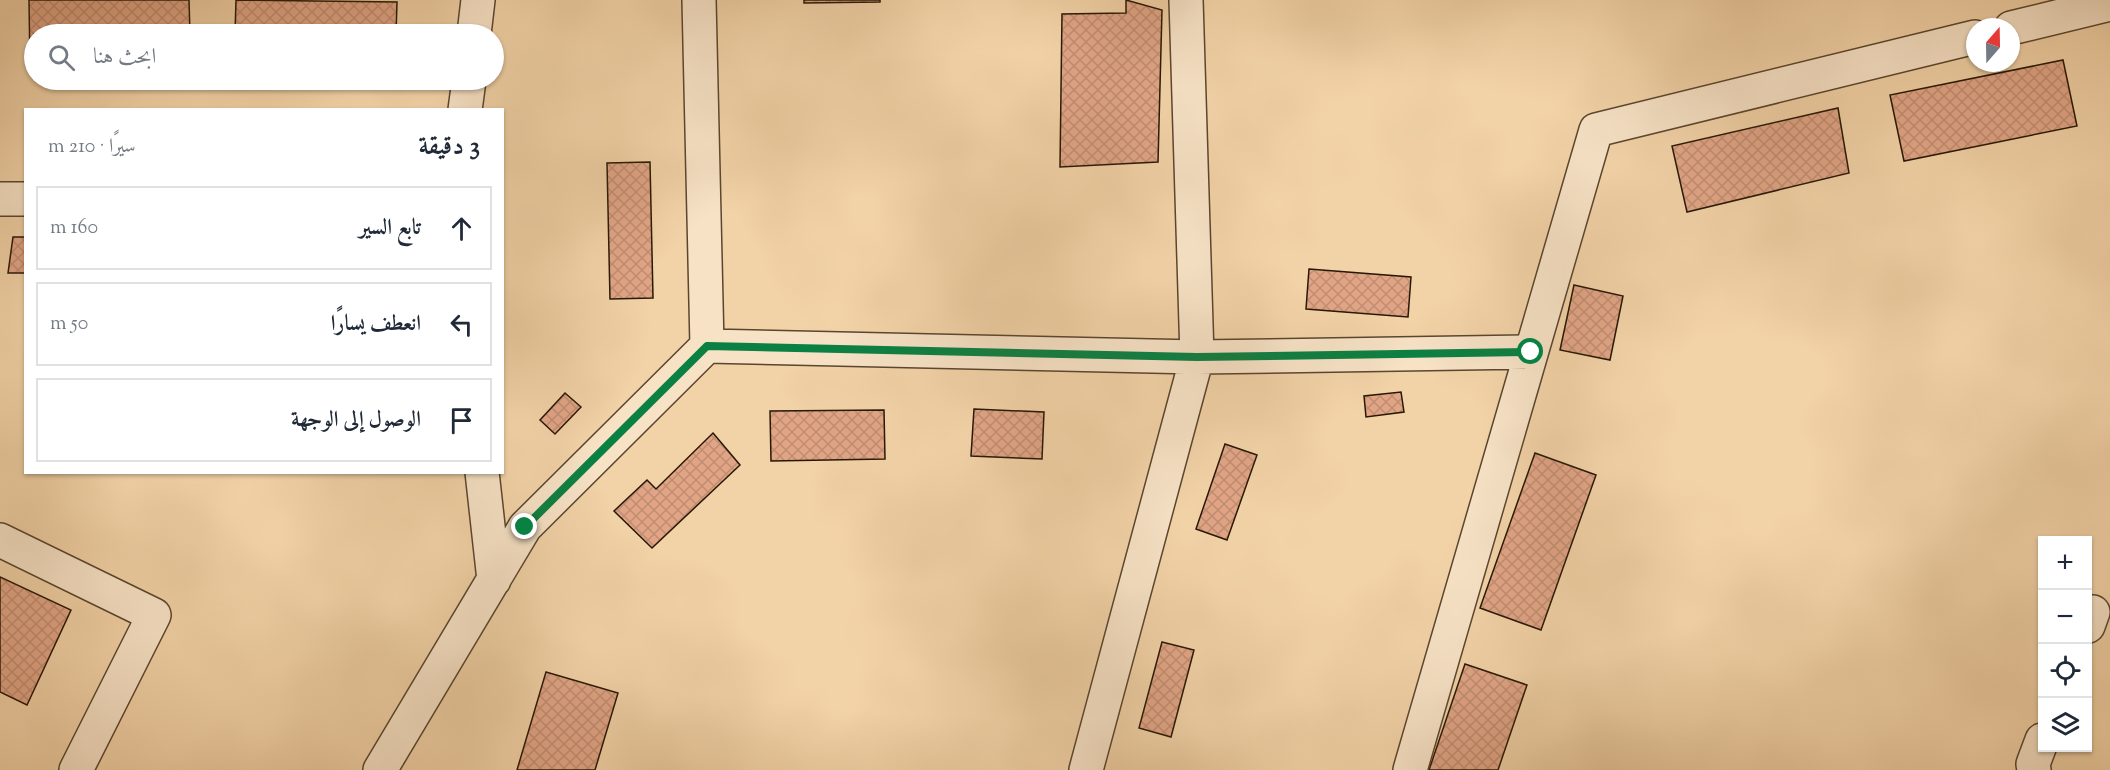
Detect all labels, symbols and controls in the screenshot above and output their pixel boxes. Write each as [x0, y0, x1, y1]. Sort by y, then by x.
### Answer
north arrow [1966, 18, 2020, 72]
search box [24, 24, 504, 90]
icon: search [45, 41, 78, 74]
text: ابحث هنا [93, 42, 156, 74]
text: 3 دقيقة [419, 129, 480, 166]
text: سيرًا · 210 m [48, 133, 136, 162]
icon: ahead [445, 212, 478, 245]
text: تابع السير [359, 213, 421, 245]
text: 160 m [50, 214, 98, 243]
icon: left [445, 308, 478, 341]
text: انعطف يسارًا [331, 309, 421, 341]
text: 50 m [50, 310, 88, 339]
route start [1517, 338, 1543, 364]
icon: arrive [445, 404, 478, 437]
text: الوصول إلى الوجهة [291, 405, 421, 437]
route end [511, 513, 537, 539]
map controls [2038, 536, 2092, 752]
button: + [2038, 536, 2092, 590]
button: − [2038, 590, 2092, 644]
button: locate [2038, 644, 2092, 698]
button: layers [2038, 698, 2092, 752]

